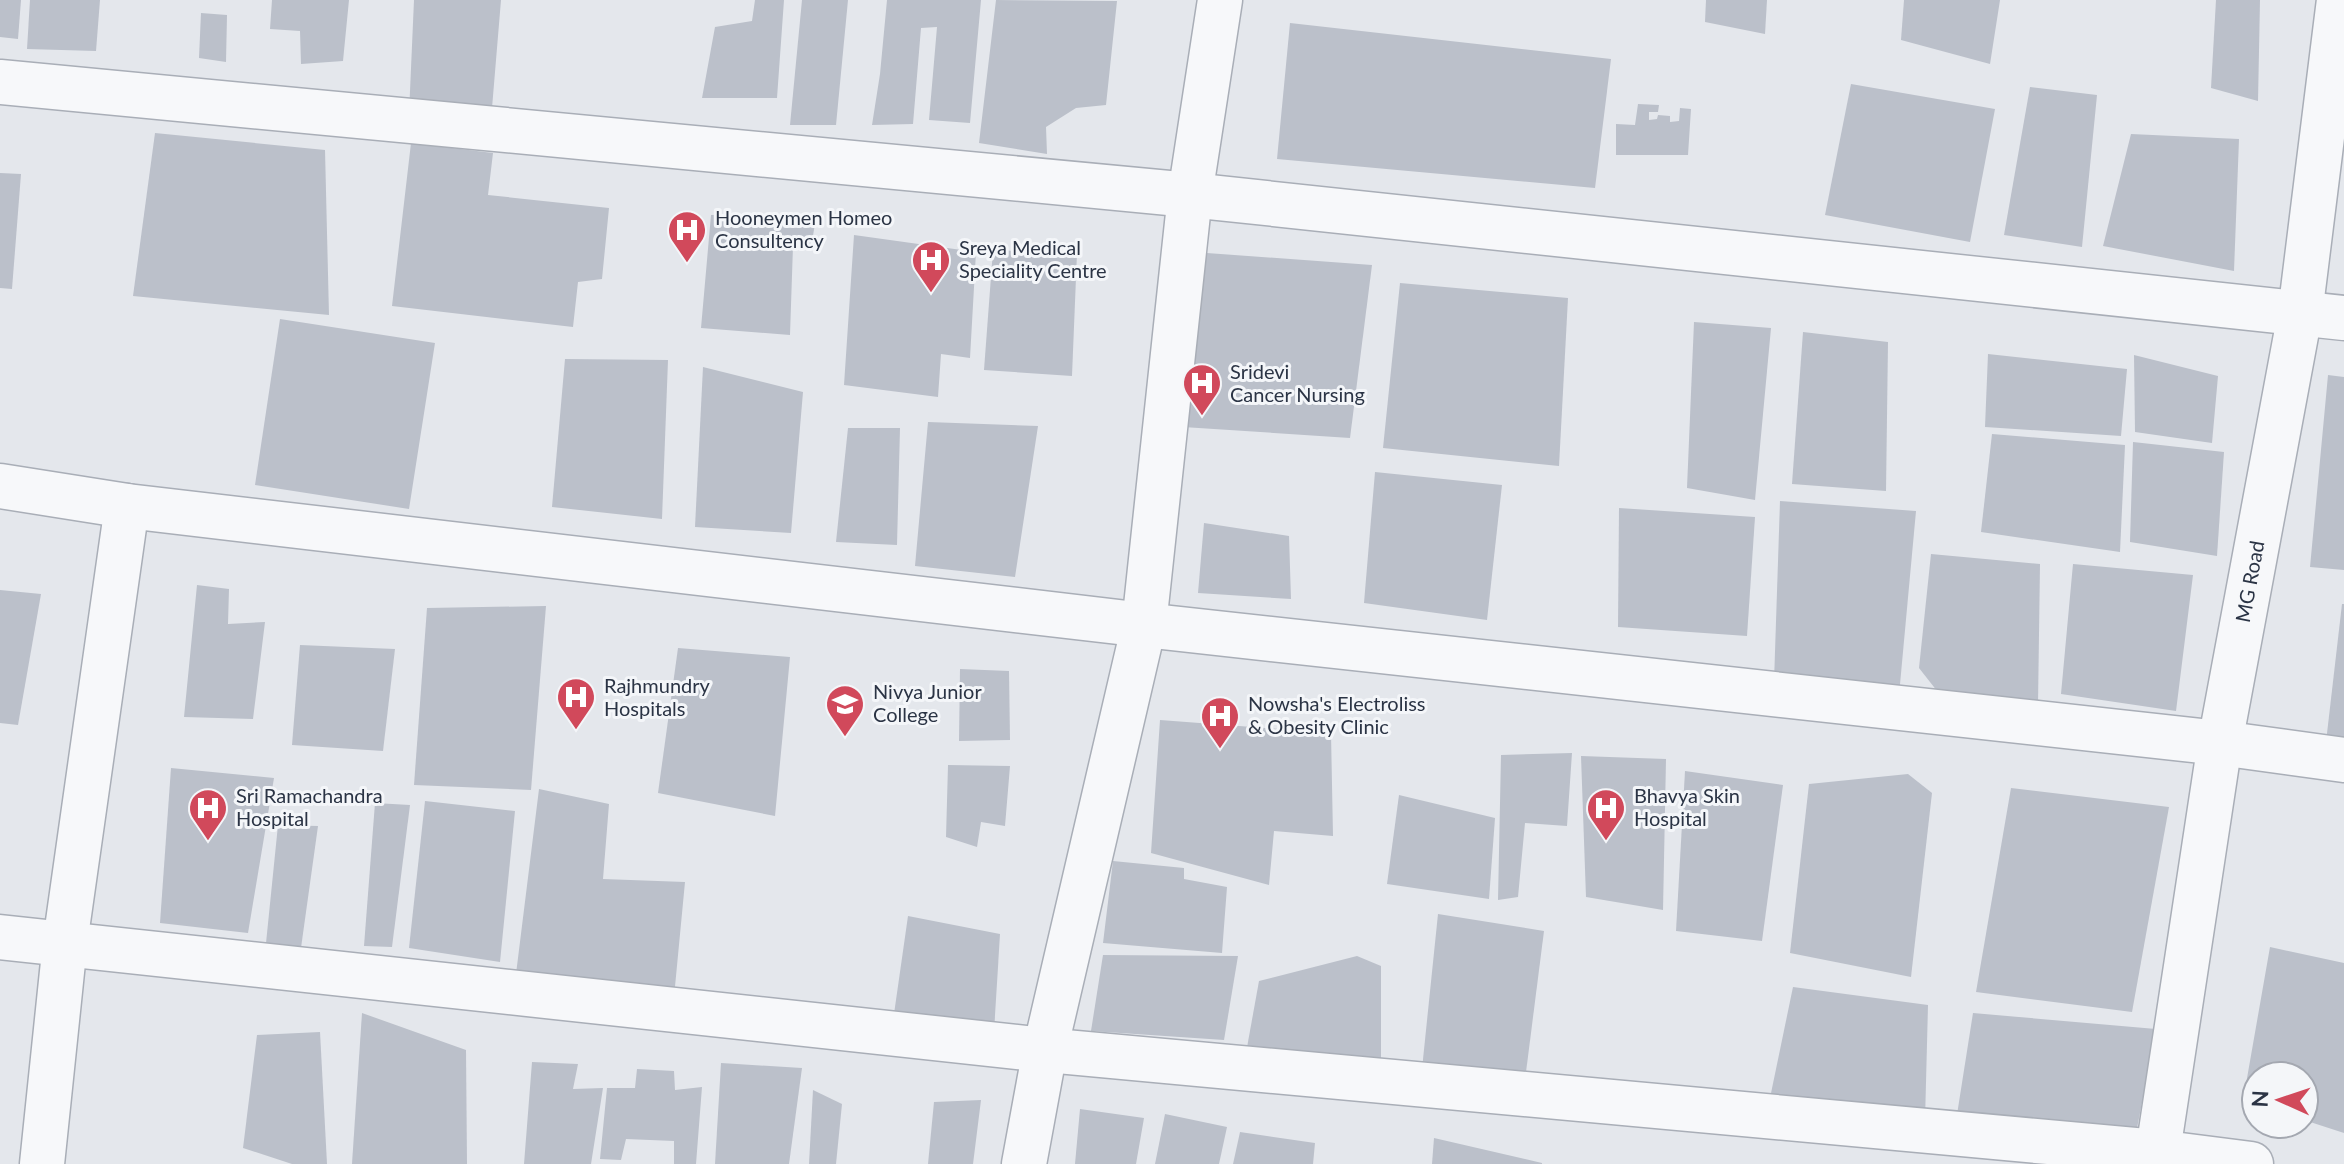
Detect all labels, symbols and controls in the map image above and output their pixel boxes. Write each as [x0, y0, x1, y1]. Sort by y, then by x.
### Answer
place label: Hooneymen Homeo Consultency [715, 205, 892, 252]
hospital icon: Hooneymen Homeo Consultency [666, 209, 708, 264]
place label: Sreya Medical Speciality Centre [959, 235, 1107, 282]
hospital icon: Sreya Medical Speciality Centre [910, 239, 952, 294]
place label: Sridevi Cancer Nursing [1230, 359, 1365, 406]
hospital icon: Sridevi Cancer Nursing [1181, 362, 1223, 417]
street label: MG Road [2230, 539, 2268, 624]
place label: Rajhmundry Hospitals [604, 673, 711, 720]
hospital icon: Rajhmundry Hospitals [555, 676, 597, 731]
place label: Nivya Junior College [873, 679, 982, 726]
school or university icon: Nivya Junior College [824, 683, 866, 738]
place label: Nowsha's Electroliss & Obesity Clinic [1248, 691, 1426, 738]
hospital icon: Nowsha's Electroliss & Obesity Clinic [1199, 695, 1241, 750]
place label: Sri Ramachandra Hospital [236, 783, 383, 830]
place label: Bhavya Skin Hospital [1634, 783, 1740, 830]
hospital icon: Sri Ramachandra Hospital [187, 787, 229, 842]
hospital icon: Bhavya Skin Hospital [1585, 787, 1627, 842]
north arrow [2240, 1060, 2320, 1140]
text: N [2246, 1090, 2273, 1108]

